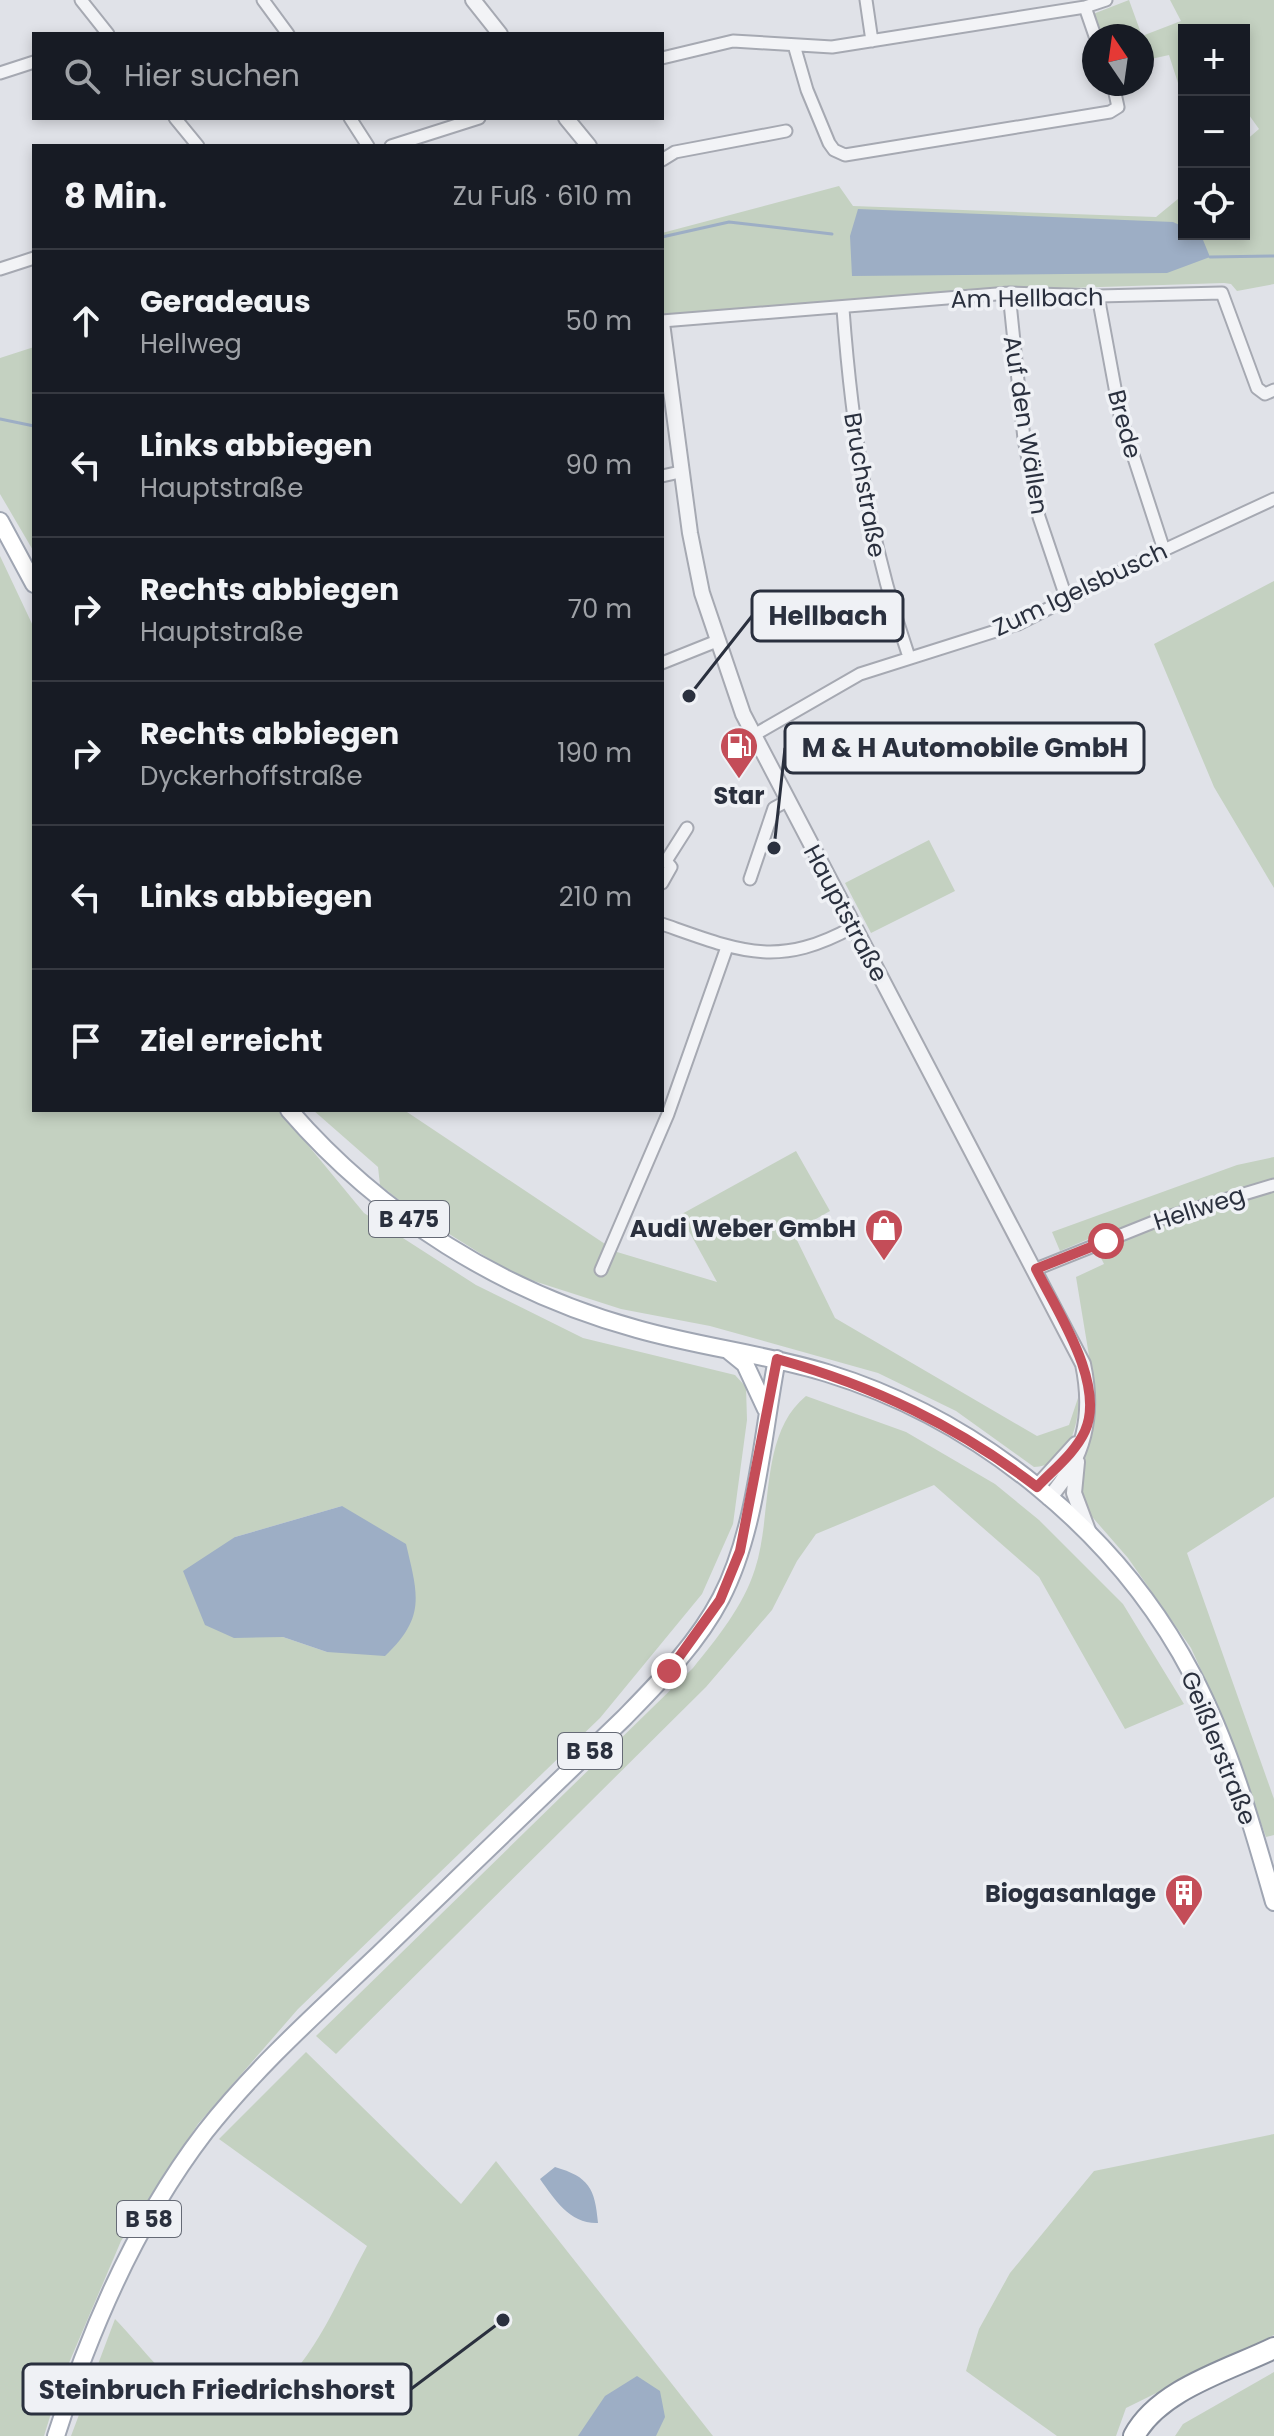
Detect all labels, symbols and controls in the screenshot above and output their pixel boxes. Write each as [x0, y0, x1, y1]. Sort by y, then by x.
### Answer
north arrow [1082, 24, 1154, 96]
map controls [1178, 24, 1250, 240]
button: + [1178, 24, 1250, 96]
search box [32, 32, 664, 120]
icon: search [60, 54, 104, 98]
text: Hier suchen [124, 54, 300, 97]
button: − [1178, 96, 1250, 168]
button: locate [1178, 168, 1250, 240]
text: 8 Min. [64, 172, 167, 220]
text: Zu Fuß · 610 m [453, 178, 632, 214]
text: Geradeaus [140, 280, 311, 323]
street label: Am Hellbach [950, 280, 1104, 316]
icon: ahead [64, 299, 108, 343]
text: 50 m [566, 303, 632, 339]
text: Hellweg [140, 326, 242, 362]
street label: Auf den Wällen [996, 333, 1056, 517]
street label: Brede [1100, 386, 1150, 462]
street label: Bruchstraße [836, 410, 894, 560]
text: Links abbiegen [140, 424, 373, 467]
icon: left [64, 443, 108, 487]
text: 90 m [566, 447, 632, 483]
text: Hauptstraße [140, 470, 303, 506]
street label: Zum Igelsbusch [987, 534, 1173, 644]
text: Rechts abbiegen [140, 568, 399, 611]
icon: right [64, 587, 108, 631]
text: 70 m [568, 591, 632, 627]
callout: Hellbach [752, 591, 903, 641]
text: Hellbach [769, 598, 887, 634]
text: Hauptstraße [140, 614, 303, 650]
text: Rechts abbiegen [140, 712, 399, 755]
callout: M & H Automobile GmbH [785, 723, 1144, 773]
fuel station icon: Star [718, 725, 760, 780]
text: M & H Automobile GmbH [802, 730, 1128, 766]
icon: right [64, 731, 108, 775]
text: 190 m [557, 735, 632, 771]
text: Dyckerhoffstraße [140, 758, 363, 794]
place label: Star [713, 779, 765, 812]
street label: Hauptstraße [796, 839, 896, 987]
icon: left [64, 875, 108, 919]
text: Links abbiegen [140, 875, 373, 918]
text: 210 m [559, 879, 632, 915]
icon: arrive [64, 1019, 108, 1063]
text: Ziel erreicht [140, 1019, 322, 1062]
street label: Hellweg [1149, 1178, 1249, 1238]
road number: B 475 [369, 1201, 449, 1237]
shop icon: Audi Weber GmbH [863, 1207, 905, 1262]
place label: Audi Weber GmbH [630, 1212, 856, 1245]
route start [1088, 1223, 1124, 1259]
route end [651, 1653, 687, 1689]
street label: Geißlerstraße [1173, 1666, 1265, 1830]
road number: B 58 [558, 1733, 622, 1769]
building icon: Biogasanlage [1163, 1872, 1205, 1927]
place label: Biogasanlage [985, 1877, 1156, 1910]
road number: B 58 [117, 2201, 181, 2237]
callout: Steinbruch Friedrichshorst [23, 2364, 411, 2414]
text: Steinbruch Friedrichshorst [39, 2372, 395, 2408]

